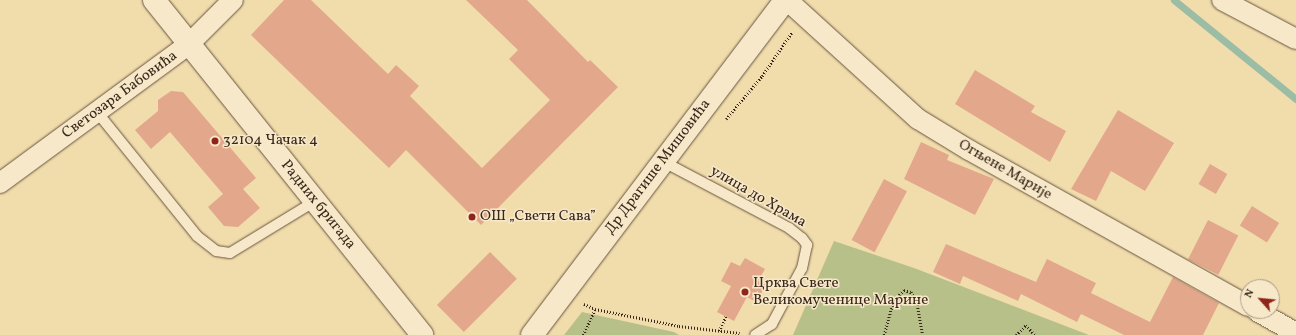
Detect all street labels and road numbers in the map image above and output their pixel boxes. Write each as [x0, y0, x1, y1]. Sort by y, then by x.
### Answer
street label: Светозара Бабовића [59, 47, 181, 143]
street label: Др Драгише Мишовића [601, 96, 715, 238]
street label: Огњене Марије [955, 136, 1055, 204]
street label: Радних бригада [277, 157, 359, 253]
street label: улица до Храма [707, 162, 809, 232]

